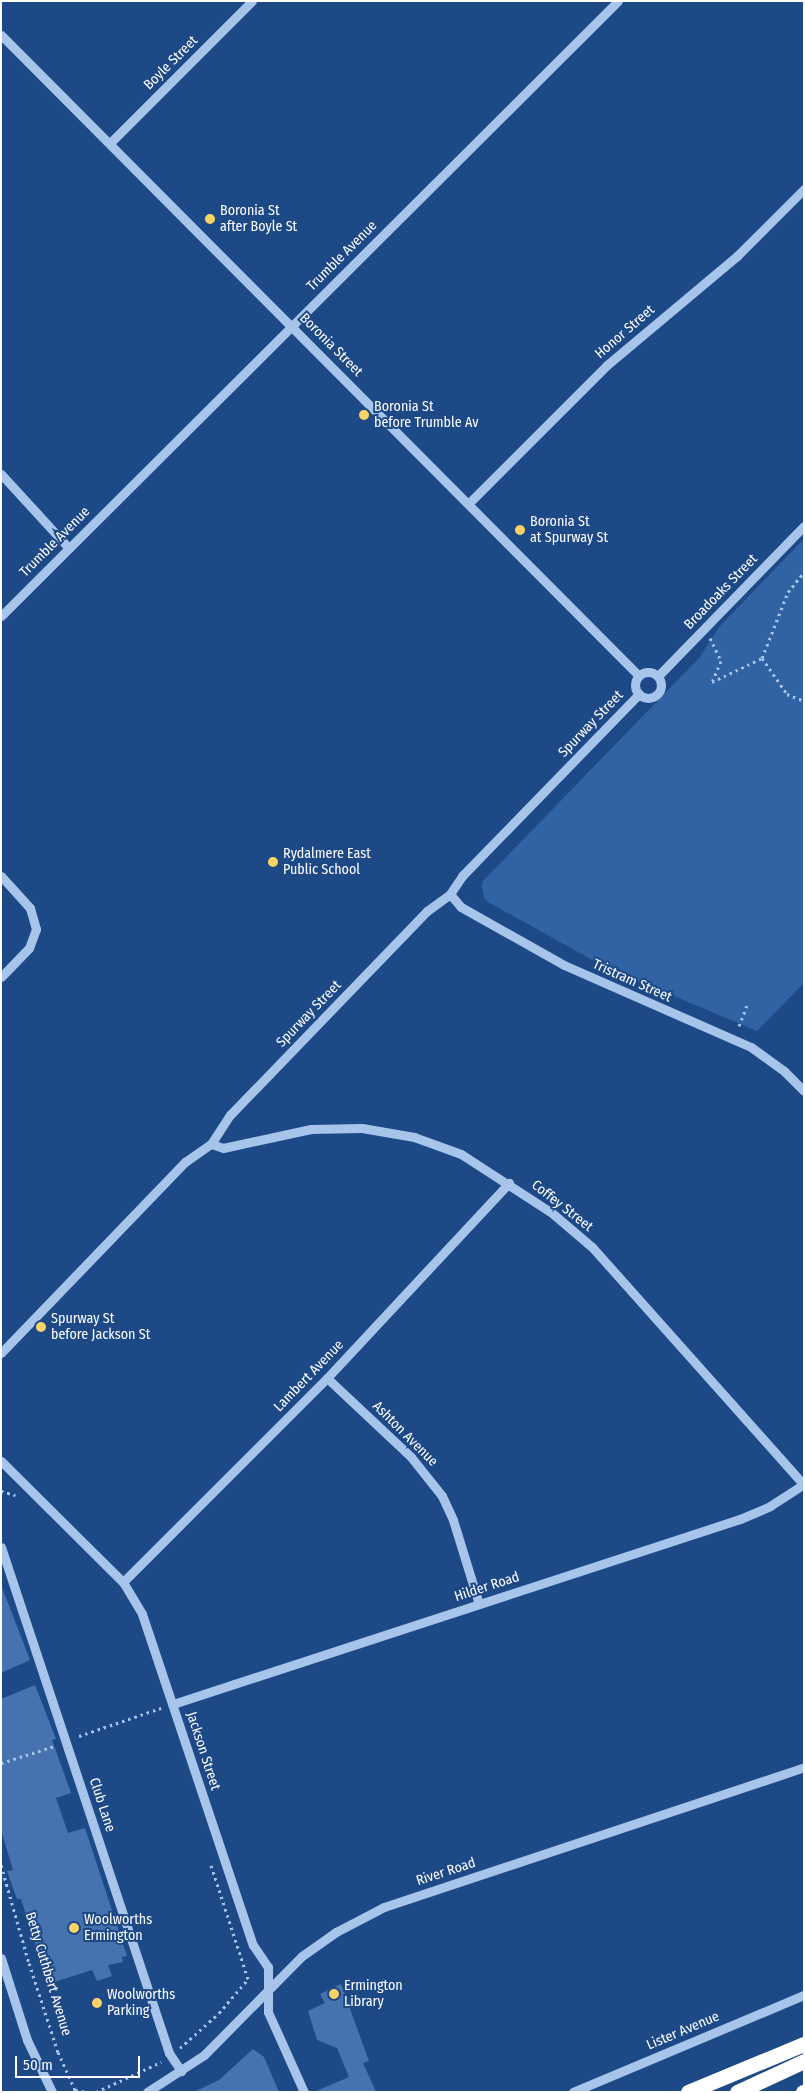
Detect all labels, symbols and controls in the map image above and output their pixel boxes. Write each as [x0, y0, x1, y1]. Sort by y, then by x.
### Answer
street label: Boyle Street [140, 32, 202, 94]
place label: Boronia St after Boyle St [220, 203, 297, 236]
marker: Boronia St after Boyle St [204, 213, 216, 225]
street label: Trumble Avenue [303, 217, 381, 295]
street label: Honor Street [592, 302, 658, 362]
street label: Boronia Street [296, 310, 366, 380]
place label: Boronia St before Trumble Av [374, 399, 478, 432]
marker: Boronia St before Trumble Av [358, 409, 370, 421]
street label: Trumble Avenue [16, 503, 94, 581]
place label: Boronia St at Spurway St [530, 514, 608, 546]
marker: Boronia St at Spurway St [514, 524, 526, 536]
street label: Broadoaks Street [681, 551, 761, 633]
street label: Spurway Street [555, 687, 627, 761]
place label: Rydalmere East Public School [283, 846, 371, 879]
marker: Rydalmere East Public School [267, 856, 279, 868]
street label: Tristram Street [590, 956, 674, 1006]
street label: Spurway Street [273, 977, 345, 1051]
street label: Coffey Street [528, 1177, 596, 1235]
place label: Spurway St before Jackson St [51, 1311, 150, 1344]
marker: Spurway St before Jackson St [35, 1321, 47, 1333]
street label: Lambert Avenue [271, 1337, 347, 1415]
street label: Ashton Avenue [369, 1398, 441, 1470]
street label: Hilder Road [452, 1569, 522, 1605]
street label: Jackson Street [182, 1710, 224, 1792]
street label: Club Lane [85, 1776, 119, 1834]
street label: River Road [414, 1855, 478, 1889]
street label: Betty Cuthbert Avenue [21, 1910, 75, 2038]
place label: Woolworths Ermington [84, 1912, 152, 1944]
marker: Woolworths Ermington [68, 1922, 80, 1934]
place label: Ermington Library [344, 1978, 403, 2010]
place label: Woolworths Parking [107, 1987, 175, 2020]
marker: Ermington Library [328, 1988, 340, 2000]
marker: Woolworths Parking [91, 1997, 103, 2009]
street label: Lister Avenue [644, 2008, 722, 2054]
scale bar [18, 2046, 142, 2078]
text: 50 m [23, 2056, 53, 2074]

